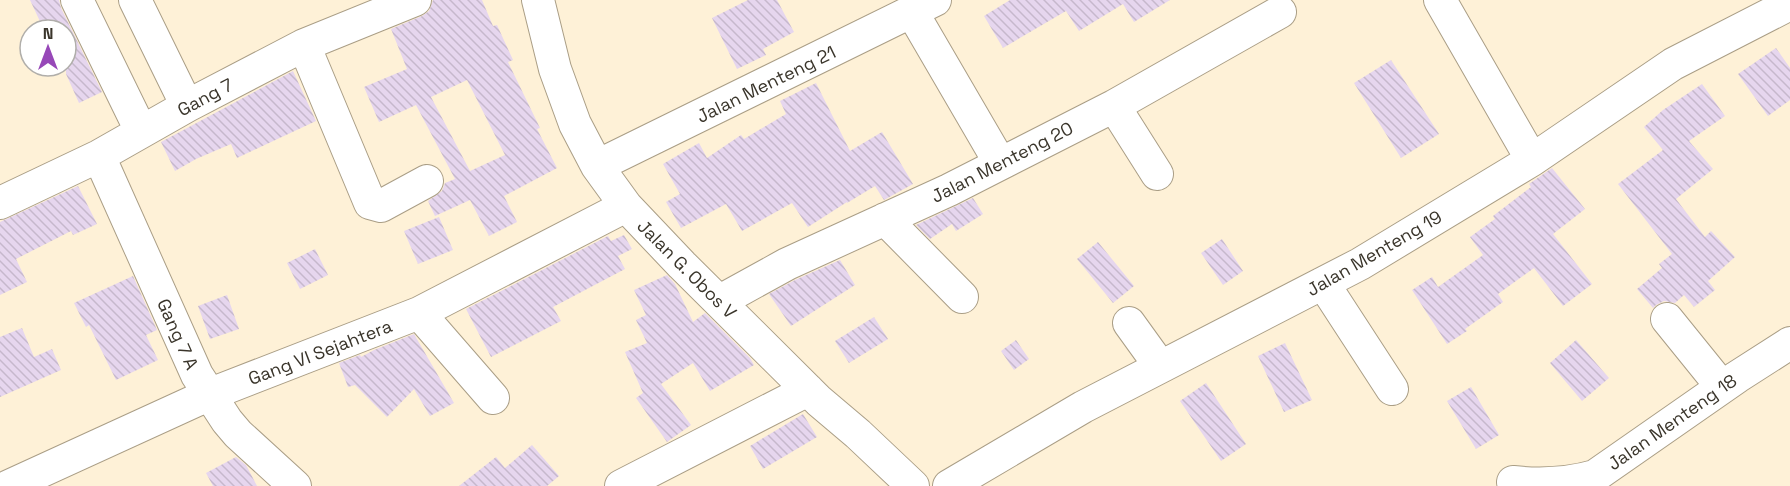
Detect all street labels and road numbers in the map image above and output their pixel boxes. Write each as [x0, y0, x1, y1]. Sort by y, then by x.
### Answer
street label: Jalan Menteng 21 [693, 40, 839, 128]
street label: Gang 7 [173, 73, 237, 121]
street label: Jalan Menteng 20 [927, 116, 1077, 208]
street label: Jalan Menteng 19 [1302, 205, 1446, 301]
street label: Jalan G. Obos V [632, 214, 742, 324]
street label: Gang 7 A [152, 295, 204, 373]
street label: Gang VI Sejahtera [245, 314, 395, 390]
street label: Jalan Menteng 18 [1603, 369, 1741, 475]

